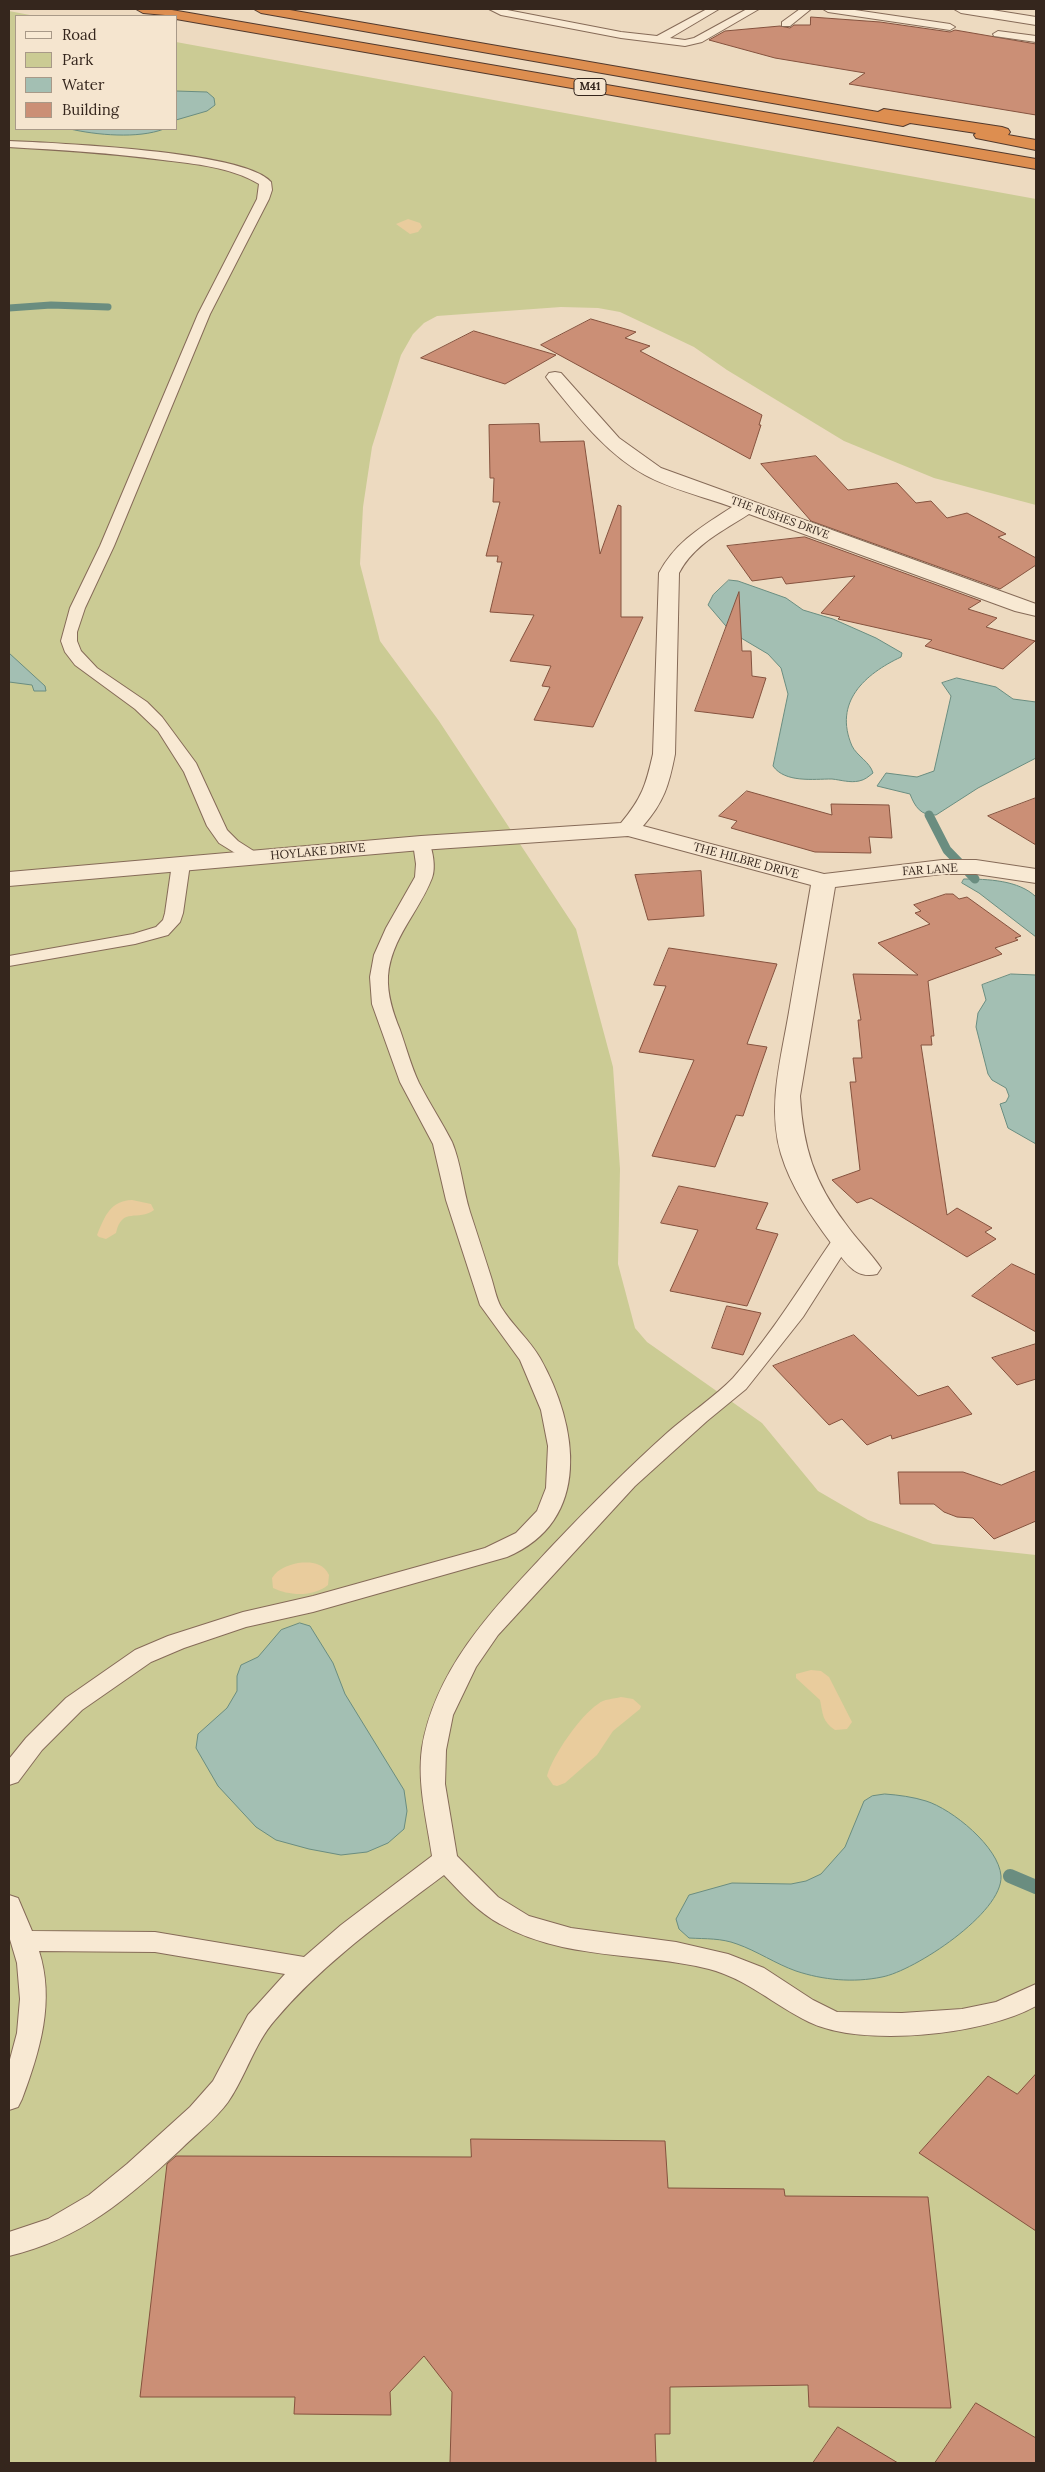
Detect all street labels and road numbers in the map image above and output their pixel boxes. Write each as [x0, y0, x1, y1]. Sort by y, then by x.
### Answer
road number: M41 [574, 78, 606, 95]
street label: THE RUSHES DRIVE [729, 494, 831, 542]
street label: THE HILBRE DRIVE [691, 840, 801, 882]
street label: HOYLAKE DRIVE [270, 841, 366, 863]
street label: FAR LANE [902, 861, 958, 879]

